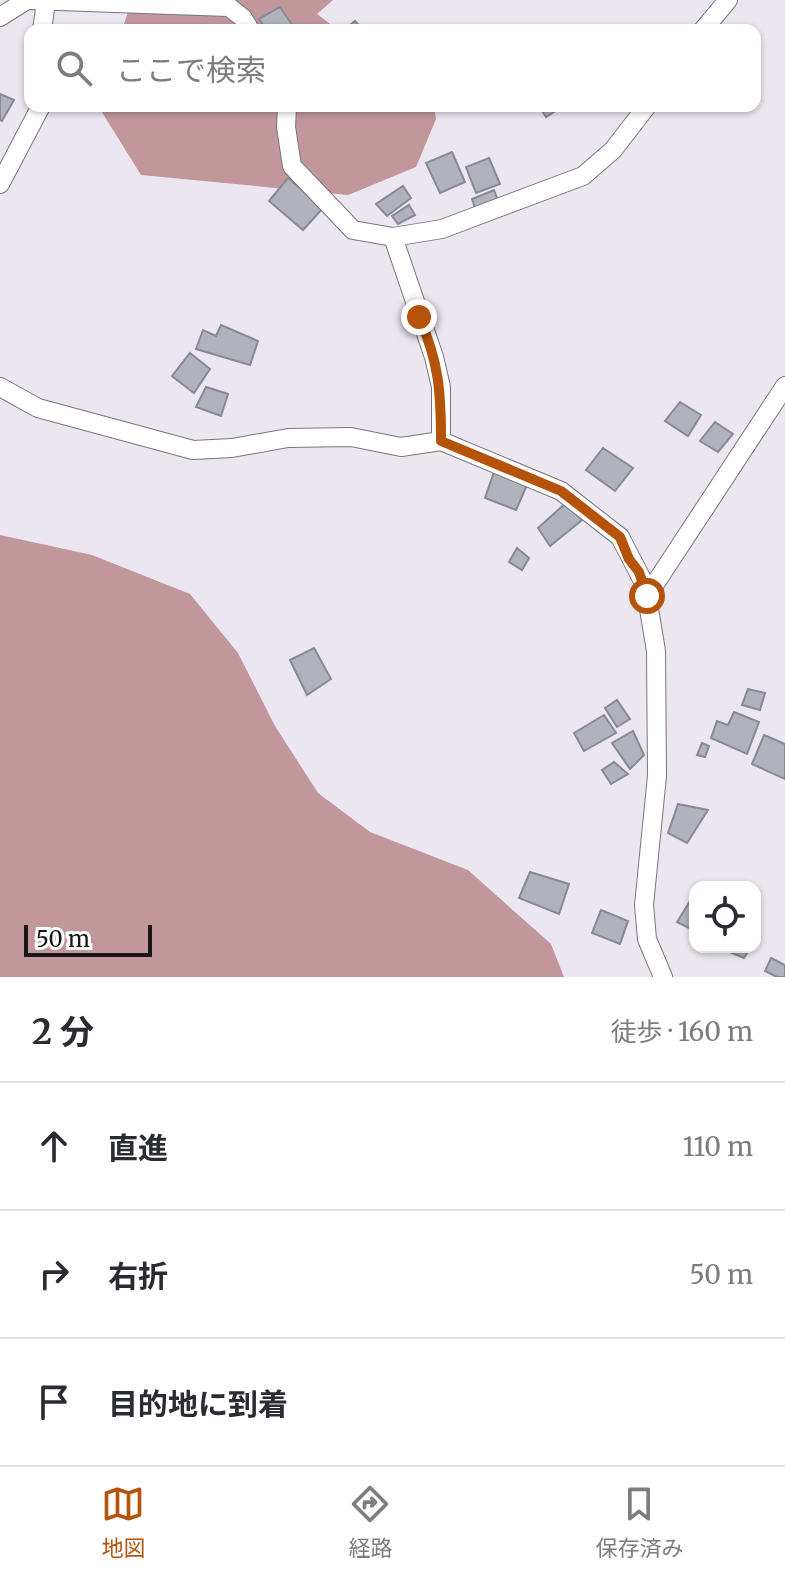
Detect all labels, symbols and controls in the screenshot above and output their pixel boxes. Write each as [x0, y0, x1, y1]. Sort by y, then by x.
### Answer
search box [24, 24, 761, 112]
icon: search [52, 46, 96, 90]
text: ここで検索 [116, 51, 266, 89]
route end [401, 299, 437, 335]
route start [629, 578, 665, 614]
map controls [689, 881, 761, 953]
button: locate [689, 881, 761, 953]
scale bar [24, 921, 152, 957]
text: 50 m [36, 925, 90, 953]
text: 2 分 [32, 1011, 94, 1053]
text: 徒歩 · 160 m [611, 1015, 753, 1048]
icon: ahead [32, 1124, 76, 1168]
text: 直進 [108, 1129, 168, 1167]
text: 110 m [683, 1130, 753, 1163]
icon: right [32, 1252, 76, 1296]
text: 右折 [108, 1257, 168, 1295]
text: 50 m [689, 1258, 753, 1291]
icon: arrive [32, 1380, 76, 1424]
text: 目的地に到着 [108, 1385, 288, 1423]
tab: 地図 [101, 1482, 146, 1562]
tab: 経路 [348, 1482, 393, 1562]
tab: 保存済み [595, 1482, 684, 1562]

